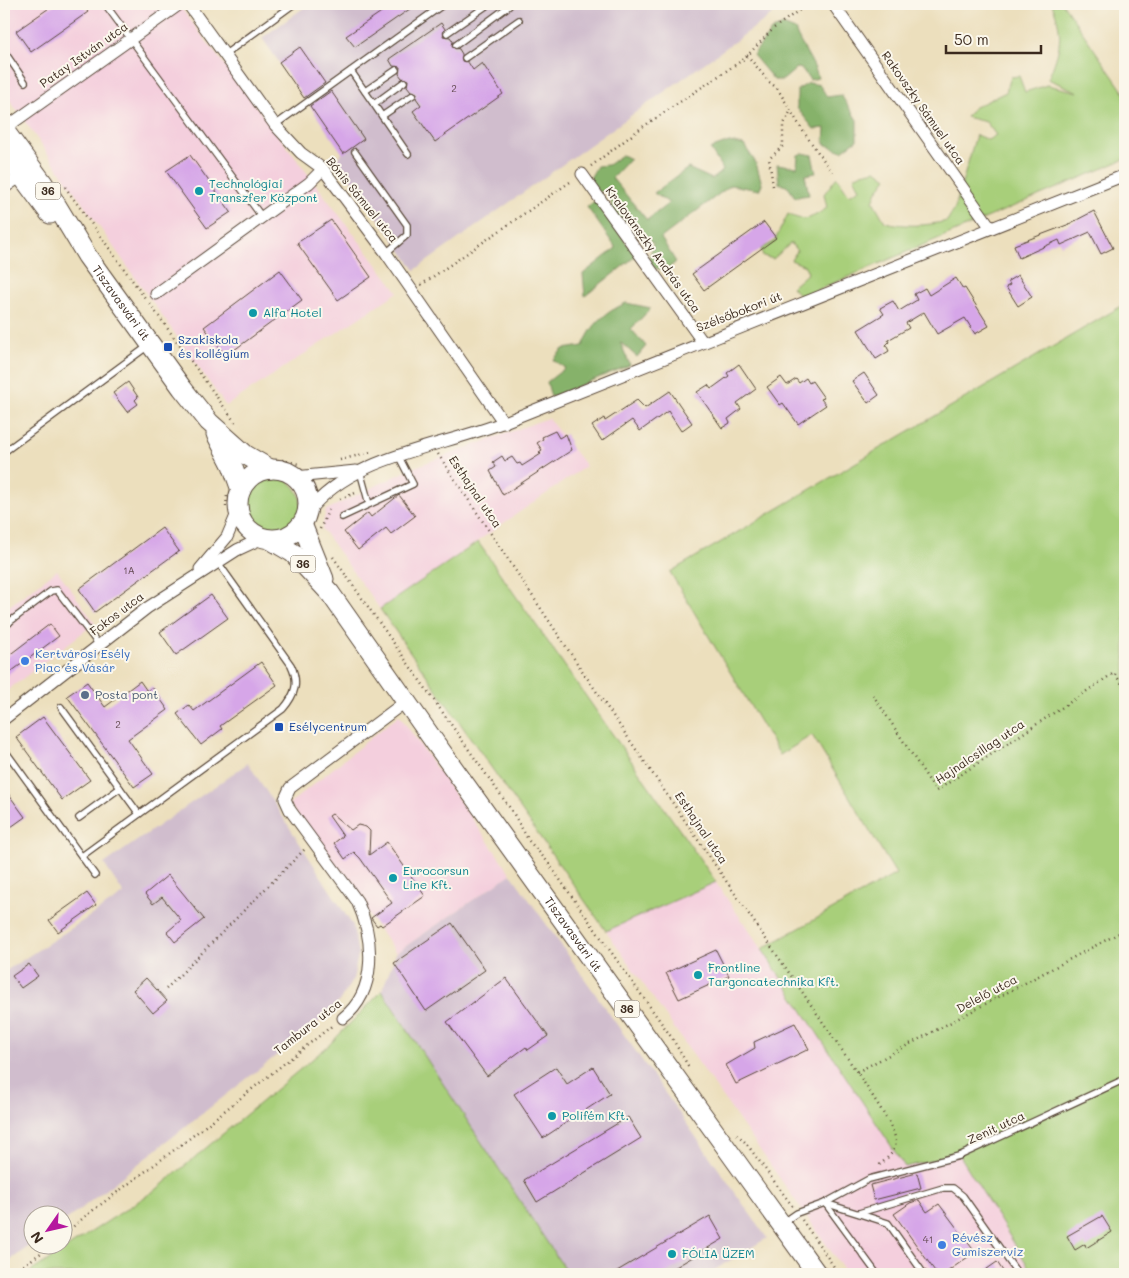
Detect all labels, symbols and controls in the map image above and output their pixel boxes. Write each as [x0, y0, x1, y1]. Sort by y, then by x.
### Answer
street label: Patay István utca [36, 18, 131, 91]
scale bar [946, 22, 1042, 54]
text: 50 m [954, 29, 989, 49]
street label: Rakovszky Sámuel utca [879, 48, 969, 167]
house number: 2 [451, 81, 457, 95]
street label: Bónis Sámuel utca [323, 153, 402, 245]
place label: Technológiai Transzfer Központ [209, 175, 318, 205]
road number: 36 [36, 182, 60, 200]
street label: Kralovánszky András utca [603, 183, 705, 316]
marker: Technológiai Transzfer Központ [193, 185, 205, 197]
street label: Tiszavasvári út [89, 262, 154, 343]
street label: Szélsőbokori út [694, 287, 784, 335]
place label: Alfa Hotel [263, 304, 322, 320]
marker: Alfa Hotel [247, 307, 259, 319]
place label: Szakiskola és kollégium [178, 331, 249, 361]
marker: Szakiskola és kollégium [162, 341, 174, 353]
street label: Esthajnal utca [446, 452, 506, 531]
road number: 36 [290, 556, 316, 572]
house number: 1A [123, 563, 135, 577]
street label: Fokos utca [86, 588, 147, 639]
place label: Kertvárosi Esély Piac és Vásár [35, 645, 130, 675]
marker: Kertvárosi Esély Piac és Vásár [19, 655, 31, 667]
place label: Posta pont [95, 686, 158, 702]
marker: Posta pont [79, 689, 91, 701]
street label: Hajnalcsillag utca [932, 715, 1027, 787]
house number: 2 [115, 717, 121, 731]
place label: Esélycentrum [289, 718, 367, 734]
marker: Esélycentrum [273, 721, 285, 733]
street label: Esthajnal utca [672, 788, 732, 867]
place label: Eurocorsun Line Kft. [403, 862, 469, 892]
marker: Eurocorsun Line Kft. [387, 872, 399, 884]
street label: Tiszavasvári út [541, 893, 606, 975]
place label: Frontline Targoncatechnika Kft. [708, 959, 839, 989]
marker: Frontline Targoncatechnika Kft. [692, 969, 704, 981]
street label: Delelő utca [953, 970, 1020, 1016]
street label: Tambura utca [270, 995, 344, 1058]
road number: 36 [614, 1001, 640, 1018]
place label: Polifém Kft. [562, 1107, 629, 1123]
street label: Zenit utca [964, 1107, 1027, 1147]
marker: Polifém Kft. [546, 1110, 558, 1122]
north arrow [22, 1206, 72, 1256]
text: N [26, 1228, 48, 1247]
place label: Révész Gumiszerviz [952, 1229, 1024, 1259]
house number: 41 [923, 1232, 933, 1246]
marker: Révész Gumiszerviz [936, 1239, 948, 1251]
place label: FÓLIA ÜZEM [682, 1245, 754, 1261]
marker: FÓLIA ÜZEM [666, 1248, 678, 1260]

